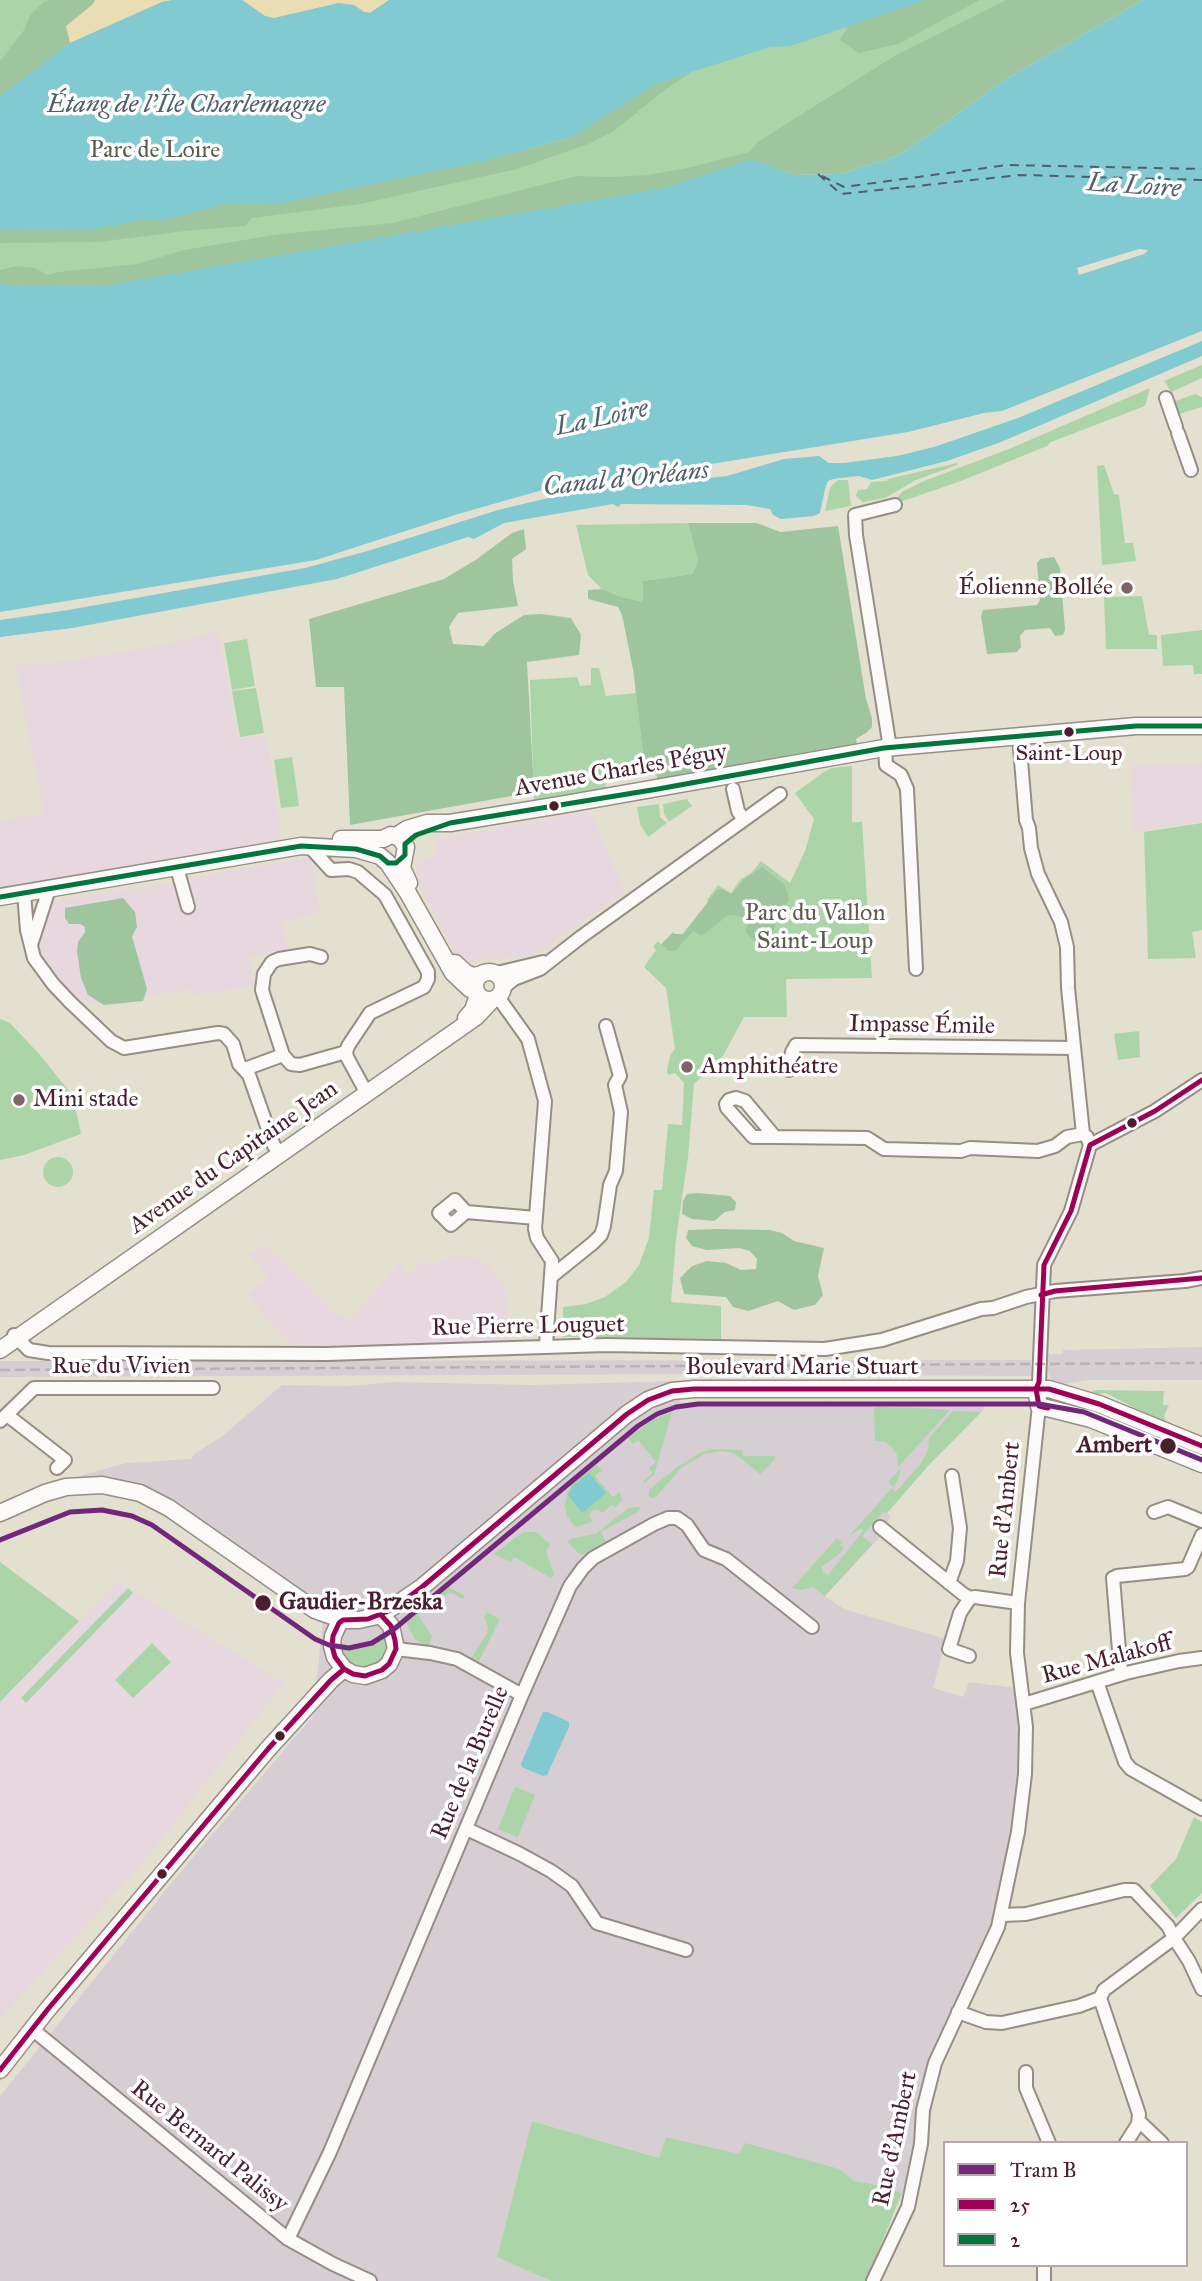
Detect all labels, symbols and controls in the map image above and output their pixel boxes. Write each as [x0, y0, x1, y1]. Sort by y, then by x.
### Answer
water label: Étang de l'Île Charlemagne [47, 90, 325, 122]
park label: Parc de Loire [90, 137, 220, 165]
water label: La Loire [1086, 168, 1182, 206]
water label: La Loire [553, 394, 651, 444]
water label: Canal d'Orléans [542, 456, 710, 504]
place label: Éolienne Bollée [959, 574, 1113, 602]
marker: Éolienne Bollée [1119, 580, 1135, 596]
marker: Saint-Loup [1062, 725, 1076, 739]
street label: Avenue Charles Péguy [513, 738, 729, 804]
place label: Saint-Loup [1016, 742, 1122, 768]
unlabelled marker [547, 799, 561, 813]
park label: Parc du Vallon Saint-Loup [745, 900, 885, 956]
street label: Impasse Émile [849, 1010, 995, 1042]
place label: Amphithéatre [701, 1053, 838, 1081]
marker: Amphithéatre [679, 1059, 695, 1075]
street label: Avenue du Capitaine Jean [124, 1075, 344, 1241]
place label: Mini stade [33, 1086, 139, 1114]
marker: Mini stade [11, 1092, 27, 1108]
unlabelled marker [1125, 1116, 1139, 1130]
street label: Rue Pierre Louguet [431, 1311, 625, 1343]
street label: Rue du Vivien [52, 1353, 190, 1381]
street label: Boulevard Marie Stuart [685, 1354, 919, 1382]
place label: Ambert [1077, 1432, 1152, 1460]
marker: Ambert [1158, 1436, 1178, 1456]
street label: Rue d'Ambert [985, 1440, 1027, 1580]
place label: Gaudier-Brzeska [279, 1589, 443, 1617]
marker: Gaudier-Brzeska [253, 1593, 273, 1613]
street label: Rue Malakoff [1039, 1629, 1175, 1691]
street label: Rue de la Burelle [426, 1682, 516, 1844]
unlabelled marker [273, 1729, 287, 1743]
unlabelled marker [155, 1867, 169, 1881]
street label: Rue d'Ambert [868, 2069, 924, 2209]
street label: Rue Bernard Palissy [125, 2075, 293, 2219]
legend [943, 2141, 1188, 2267]
text: Tram B [1010, 2157, 1077, 2183]
text: 25 [1010, 2192, 1030, 2218]
text: 2 [1010, 2227, 1020, 2253]

